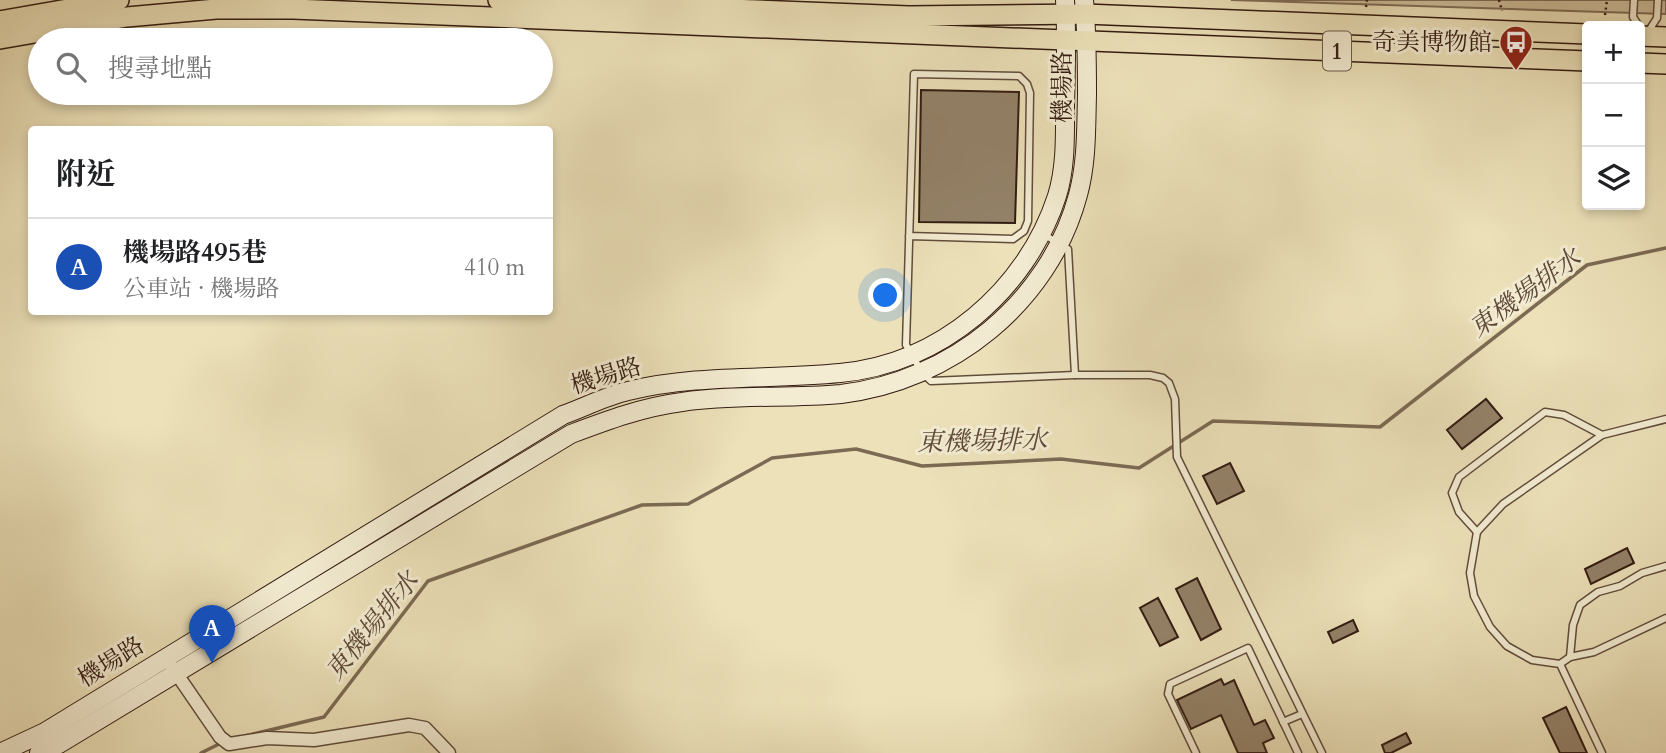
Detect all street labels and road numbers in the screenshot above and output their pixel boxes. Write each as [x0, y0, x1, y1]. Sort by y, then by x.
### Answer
road number: 1 [1323, 32, 1351, 70]
street label: 機場路 [1046, 51, 1079, 123]
street label: 機場路 [567, 350, 645, 402]
street label: 機場路 [72, 629, 150, 695]

